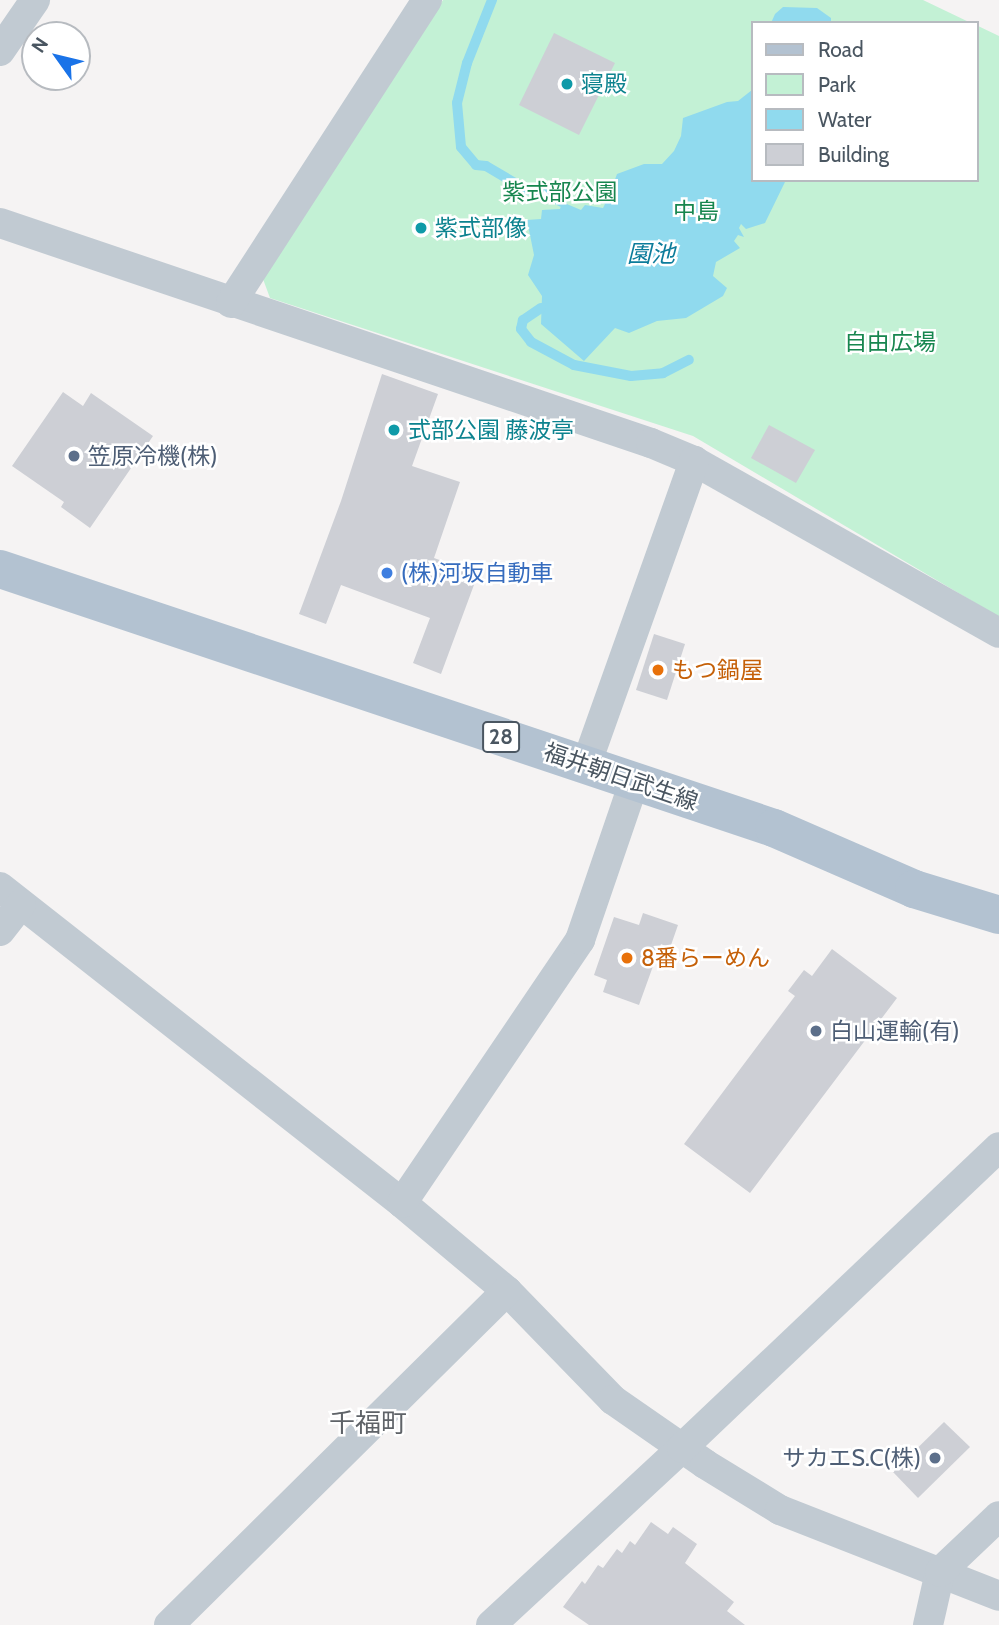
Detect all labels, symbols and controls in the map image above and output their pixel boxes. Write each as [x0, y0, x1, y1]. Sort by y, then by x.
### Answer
north arrow [21, 21, 91, 91]
legend [750, 21, 978, 182]
text: N [27, 33, 53, 57]
text: Road [818, 37, 864, 62]
place label: 寝殿 [581, 70, 627, 98]
text: Park [818, 72, 856, 97]
marker: 寝殿 [559, 76, 575, 92]
text: Water [818, 107, 871, 132]
text: Building [818, 142, 889, 167]
park label: 紫式部公園 [503, 178, 617, 206]
park label: 中島 [673, 197, 719, 225]
place label: 紫式部像 [435, 214, 527, 242]
marker: 紫式部像 [413, 220, 429, 236]
water label: 園池 [627, 240, 675, 268]
park label: 自由広場 [844, 328, 936, 356]
place label: 式部公園 藤波亭 [408, 416, 574, 444]
marker: 式部公園 藤波亭 [386, 422, 402, 438]
place label: 笠原冷機(株) [88, 442, 217, 470]
marker: 笠原冷機(株) [66, 448, 82, 464]
place label: (株)河坂自動車 [401, 559, 553, 587]
marker: (株)河坂自動車 [379, 565, 395, 581]
place label: もつ鍋屋 [672, 656, 764, 684]
marker: もつ鍋屋 [650, 662, 666, 678]
road number: 28 [482, 720, 520, 754]
street label: 福井朝日武生線 [540, 738, 702, 816]
place label: 8番らーめん [641, 944, 770, 972]
marker: 8番らーめん [619, 950, 635, 966]
place label: 白山運輸(有) [830, 1017, 959, 1045]
marker: 白山運輸(有) [808, 1023, 824, 1039]
district label: 千福町 [329, 1408, 407, 1440]
place label: サカエS.C(株) [783, 1444, 921, 1472]
marker: サカエS.C(株) [927, 1450, 943, 1466]

